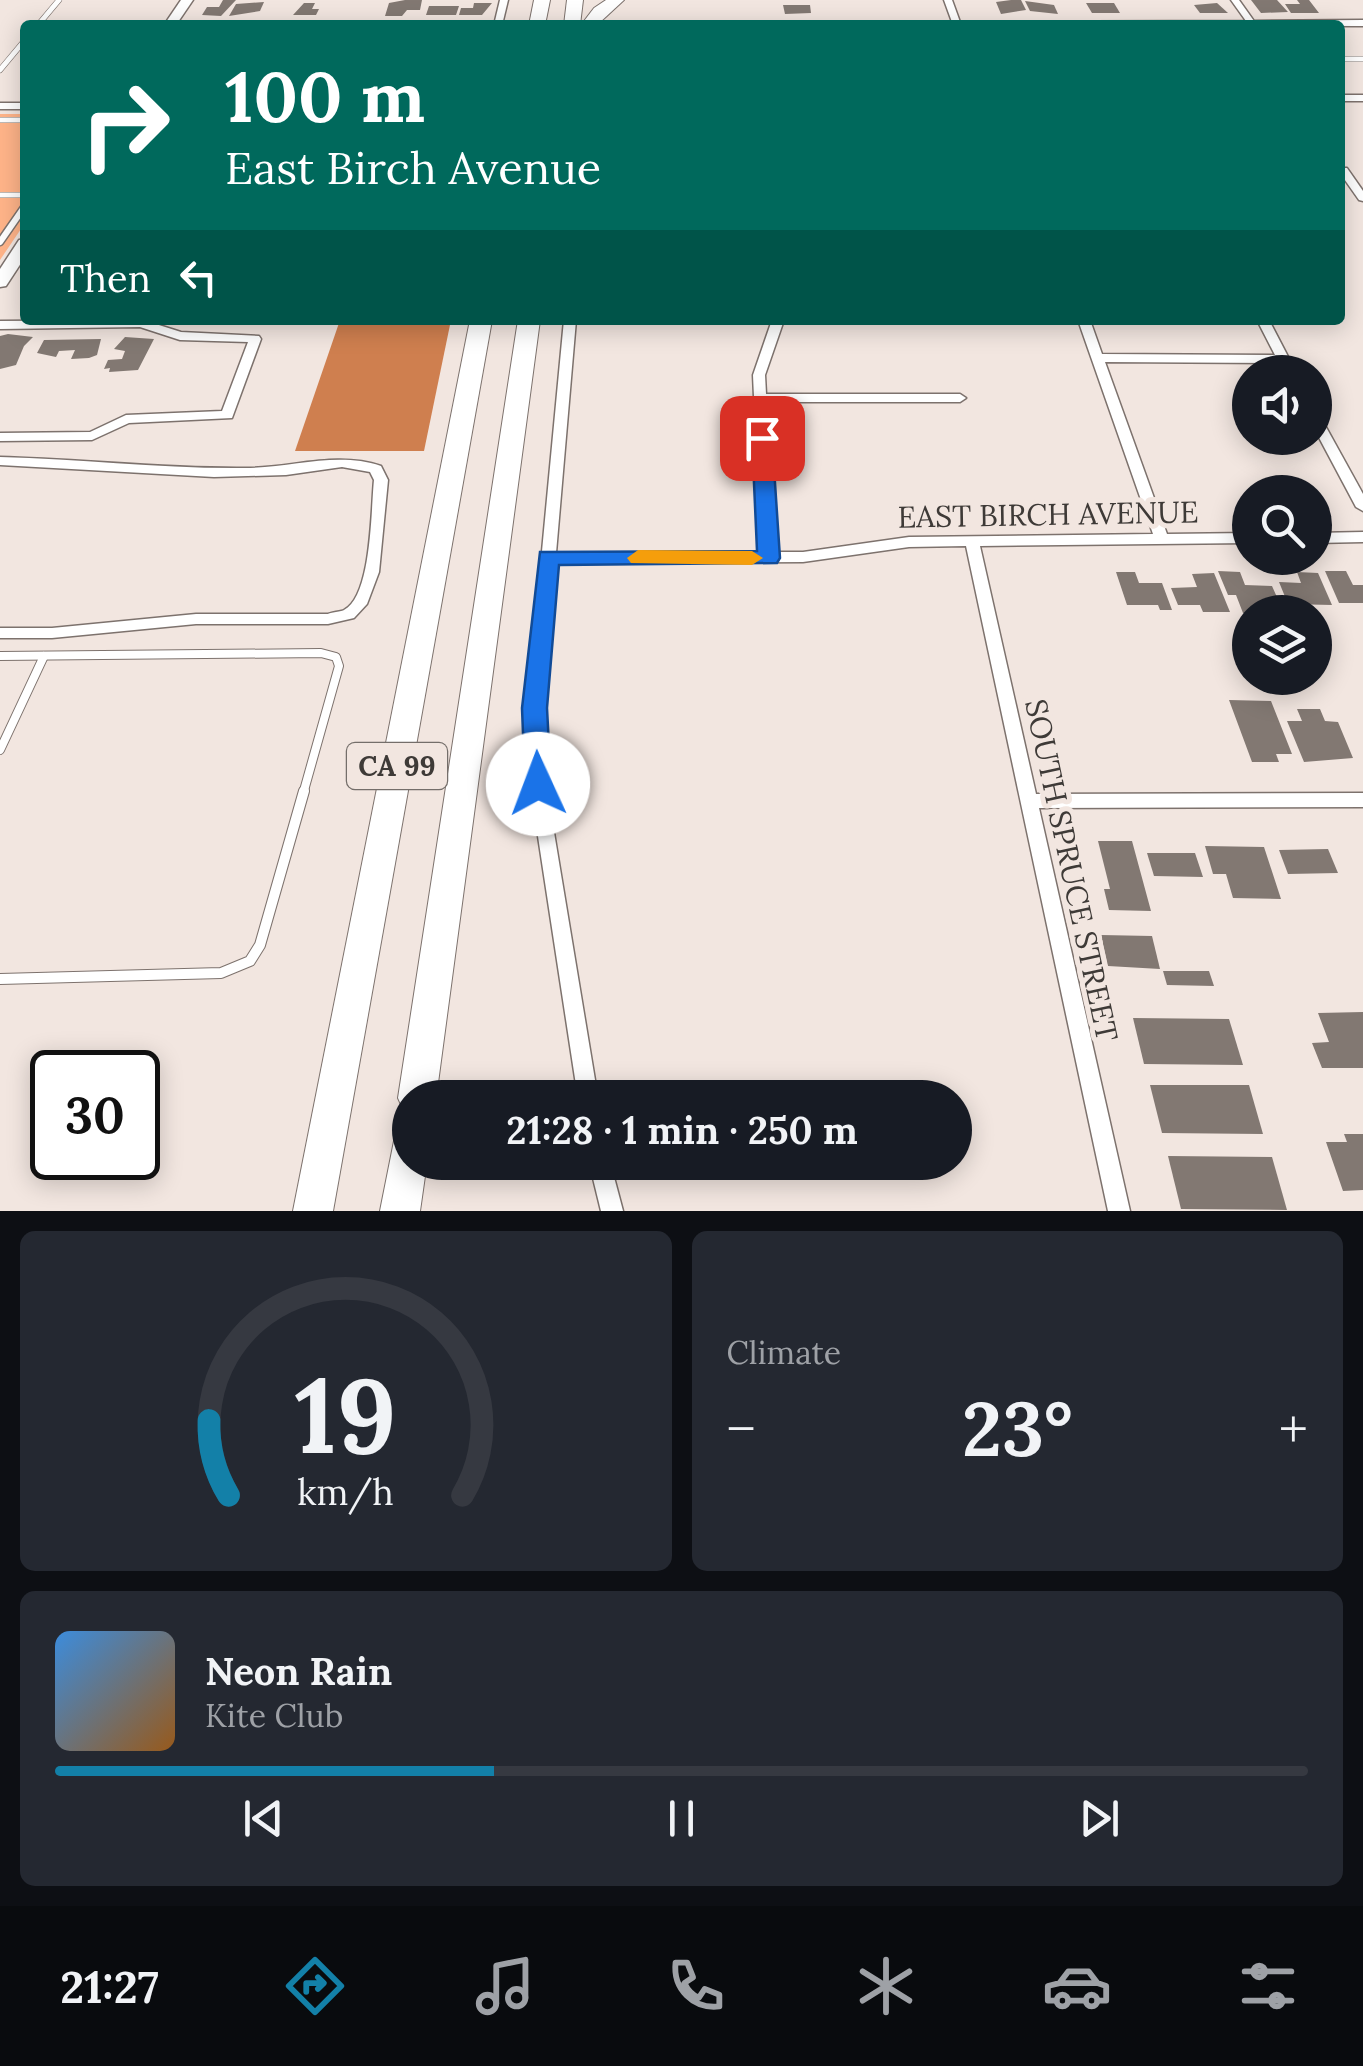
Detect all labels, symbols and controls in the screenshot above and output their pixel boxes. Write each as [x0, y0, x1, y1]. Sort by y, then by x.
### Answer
text: 100 m [225, 52, 425, 141]
icon: right [60, 60, 190, 190]
text: East Birch Avenue [225, 139, 601, 196]
icon: left [171, 250, 226, 305]
text: Then [60, 254, 151, 302]
map controls [1232, 355, 1332, 695]
button: sound [1232, 355, 1332, 455]
pin [720, 396, 805, 481]
icon: arrive [735, 411, 790, 466]
button: search [1232, 475, 1332, 575]
street label: EAST BIRCH AVENUE [897, 492, 1199, 536]
button: layers [1232, 595, 1332, 695]
street label: SOUTH SPRUCE STREET [1017, 695, 1127, 1045]
position arrow [486, 732, 590, 836]
road number: CA 99 [347, 743, 447, 789]
speed limit sign: 30 [30, 1050, 160, 1180]
text: 21:28 · 1 min · 250 m [506, 1106, 858, 1154]
text: Climate [727, 1332, 841, 1373]
text: 19 [295, 1348, 397, 1481]
text: 23° [962, 1381, 1073, 1477]
text: − [727, 1394, 756, 1464]
text: + [1279, 1394, 1308, 1464]
text: km/h [297, 1469, 394, 1515]
text: Neon Rain [205, 1647, 392, 1695]
text: Kite Club [205, 1695, 343, 1736]
icon: previous [236, 1791, 291, 1846]
icon: pause [654, 1791, 709, 1846]
icon: next [1072, 1791, 1127, 1846]
icon: directions [280, 1951, 350, 2021]
icon: music [470, 1951, 540, 2021]
icon: phone [661, 1951, 731, 2021]
icon: climate [851, 1951, 921, 2021]
icon: car [1042, 1951, 1112, 2021]
icon: filters [1233, 1951, 1303, 2021]
text: 21:27 [60, 1958, 159, 2015]

